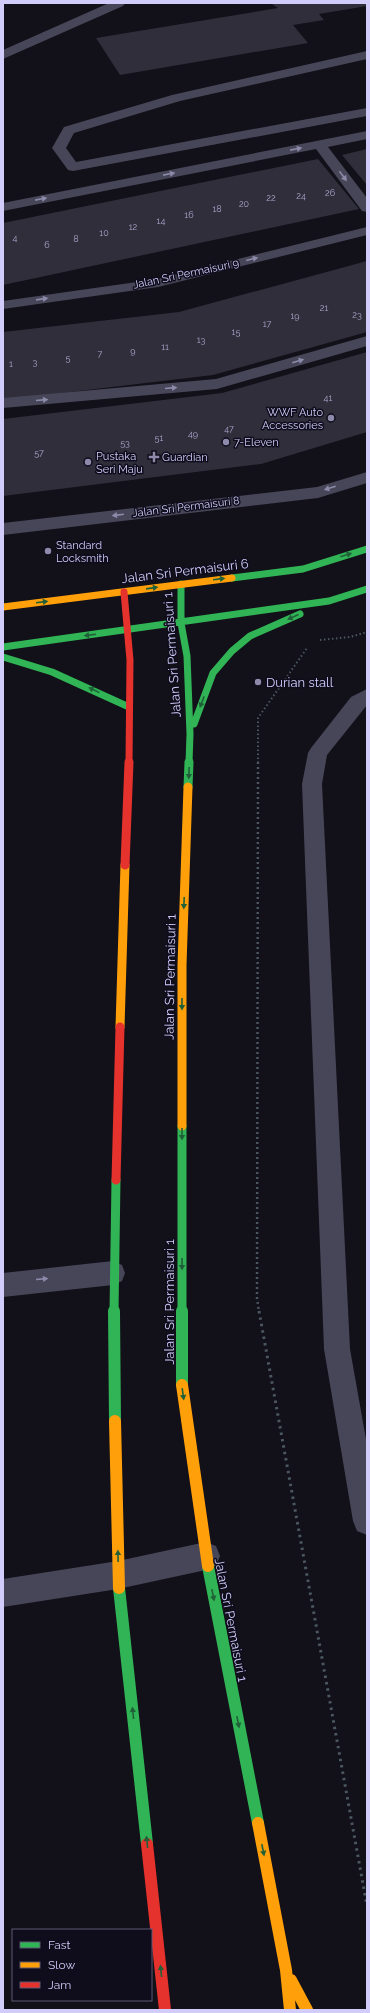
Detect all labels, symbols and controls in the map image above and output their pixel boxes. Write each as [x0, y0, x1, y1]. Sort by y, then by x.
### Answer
one-way arrow [290, 146, 302, 152]
one-way arrow [339, 170, 347, 181]
one-way arrow [163, 171, 175, 177]
house number: 26 [325, 188, 336, 198]
house number: 24 [296, 191, 306, 201]
house number: 22 [266, 193, 276, 203]
one-way arrow [35, 196, 47, 202]
house number: 20 [239, 199, 250, 209]
house number: 18 [212, 204, 222, 214]
house number: 16 [184, 210, 194, 220]
house number: 14 [157, 216, 165, 226]
house number: 12 [129, 222, 138, 232]
house number: 10 [99, 228, 109, 238]
house number: 4 [13, 233, 18, 243]
house number: 8 [73, 234, 79, 244]
house number: 6 [44, 240, 50, 250]
street label: Jalan Sri Permaisuri 9 [132, 256, 240, 292]
one-way arrow [245, 256, 258, 262]
one-way arrow [36, 296, 48, 302]
house number: 21 [320, 303, 328, 313]
house number: 23 [352, 310, 362, 320]
house number: 19 [290, 311, 300, 321]
house number: 17 [263, 319, 271, 329]
house number: 15 [232, 327, 240, 337]
house number: 13 [197, 335, 206, 345]
house number: 11 [161, 342, 169, 352]
house number: 9 [130, 346, 136, 356]
house number: 7 [98, 349, 103, 359]
house number: 5 [66, 353, 71, 363]
house number: 3 [33, 357, 38, 367]
one-way arrow [292, 358, 304, 364]
house number: 1 [9, 359, 13, 369]
one-way arrow [165, 385, 177, 391]
house number: 41 [324, 393, 333, 403]
one-way arrow [36, 396, 48, 403]
place label: WWF Auto Accessories [262, 406, 323, 432]
marker: WWF Auto Accessories [326, 413, 336, 423]
house number: 47 [224, 424, 234, 434]
house number: 49 [188, 429, 198, 439]
house number: 51 [155, 433, 164, 443]
place label: 7-Eleven [234, 436, 279, 449]
marker: 7-Eleven [221, 437, 231, 447]
house number: 53 [120, 438, 130, 448]
house number: 57 [34, 448, 44, 458]
place label: Pustaka Seri Maju [96, 450, 143, 476]
place label: Guardian [162, 451, 208, 464]
marker: Guardian [149, 452, 159, 462]
marker: Pustaka Seri Maju [83, 457, 93, 467]
one-way arrow [323, 485, 335, 491]
street label: Jalan Sri Permaisuri 8 [132, 494, 240, 520]
one-way arrow [112, 512, 124, 519]
place label: Standard Locksmith [56, 539, 109, 565]
marker: Standard Locksmith [43, 546, 53, 556]
one-way arrow [341, 552, 353, 558]
street label: Jalan Sri Permaisuri 6 [121, 556, 250, 586]
one-way arrow [213, 576, 225, 583]
one-way arrow [146, 585, 158, 591]
street label: Jalan Sri Permaisuri 1 [160, 591, 184, 718]
one-way arrow [36, 599, 48, 606]
one-way arrow [287, 614, 299, 620]
one-way arrow [84, 632, 96, 638]
place label: Durian stall [266, 675, 334, 690]
marker: Durian stall [253, 677, 263, 687]
one-way arrow [88, 687, 99, 693]
one-way arrow [199, 696, 205, 708]
one-way arrow [186, 767, 192, 780]
one-way arrow [181, 897, 188, 909]
street label: Jalan Sri Permaisuri 1 [161, 914, 179, 1040]
one-way arrow [179, 998, 185, 1011]
one-way arrow [179, 1128, 185, 1141]
street label: Jalan Sri Permaisuri 1 [162, 1239, 177, 1365]
one-way arrow [179, 1258, 185, 1271]
one-way arrow [36, 1276, 48, 1283]
one-way arrow [180, 1388, 186, 1400]
one-way arrow [114, 1550, 121, 1562]
street label: Jalan Sri Permaisuri 1 [212, 1557, 250, 1684]
one-way arrow [210, 1588, 216, 1601]
one-way arrow [130, 1707, 136, 1719]
one-way arrow [235, 1716, 241, 1728]
one-way arrow [144, 1836, 150, 1848]
one-way arrow [260, 1844, 266, 1856]
legend [12, 1929, 152, 2001]
text: Fast [48, 1938, 71, 1952]
text: Slow [48, 1958, 75, 1972]
one-way arrow [158, 1965, 164, 1977]
text: Jam [48, 1978, 71, 1992]

